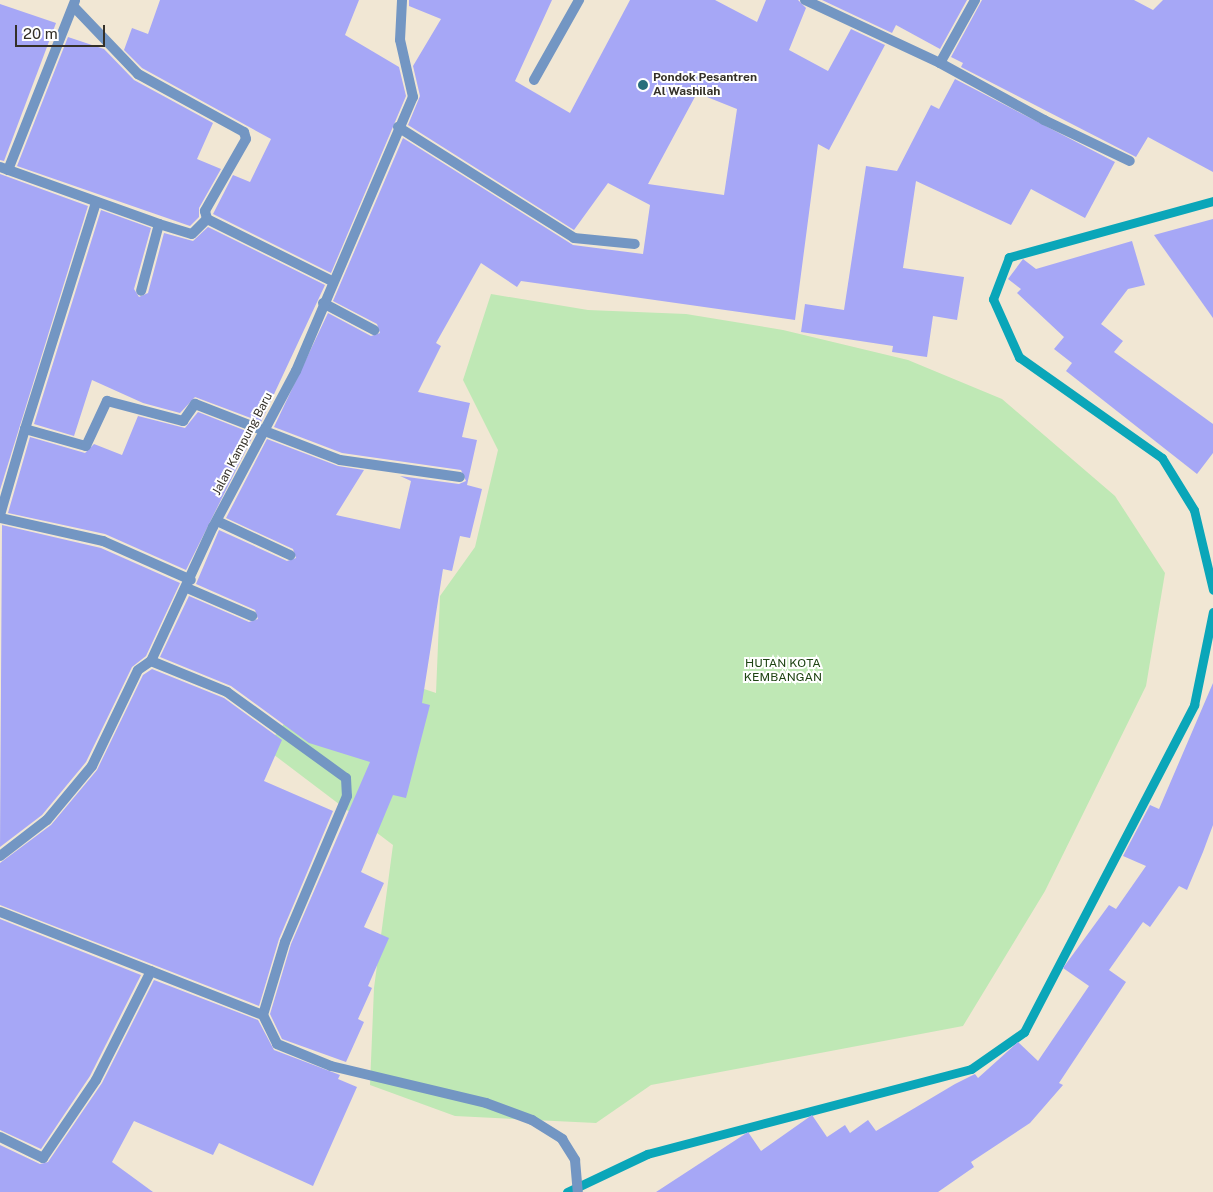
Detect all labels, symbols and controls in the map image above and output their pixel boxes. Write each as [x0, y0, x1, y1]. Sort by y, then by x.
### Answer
scale bar [18, 15, 108, 47]
text: 20 m [23, 25, 58, 42]
place label: Pondok Pesantren Al Washilah [653, 71, 757, 99]
marker: Pondok Pesantren Al Washilah [637, 79, 649, 91]
street label: Jalan Kampung Baru [210, 390, 276, 498]
park label: HUTAN KOTA KEMBANGAN [744, 657, 822, 685]

